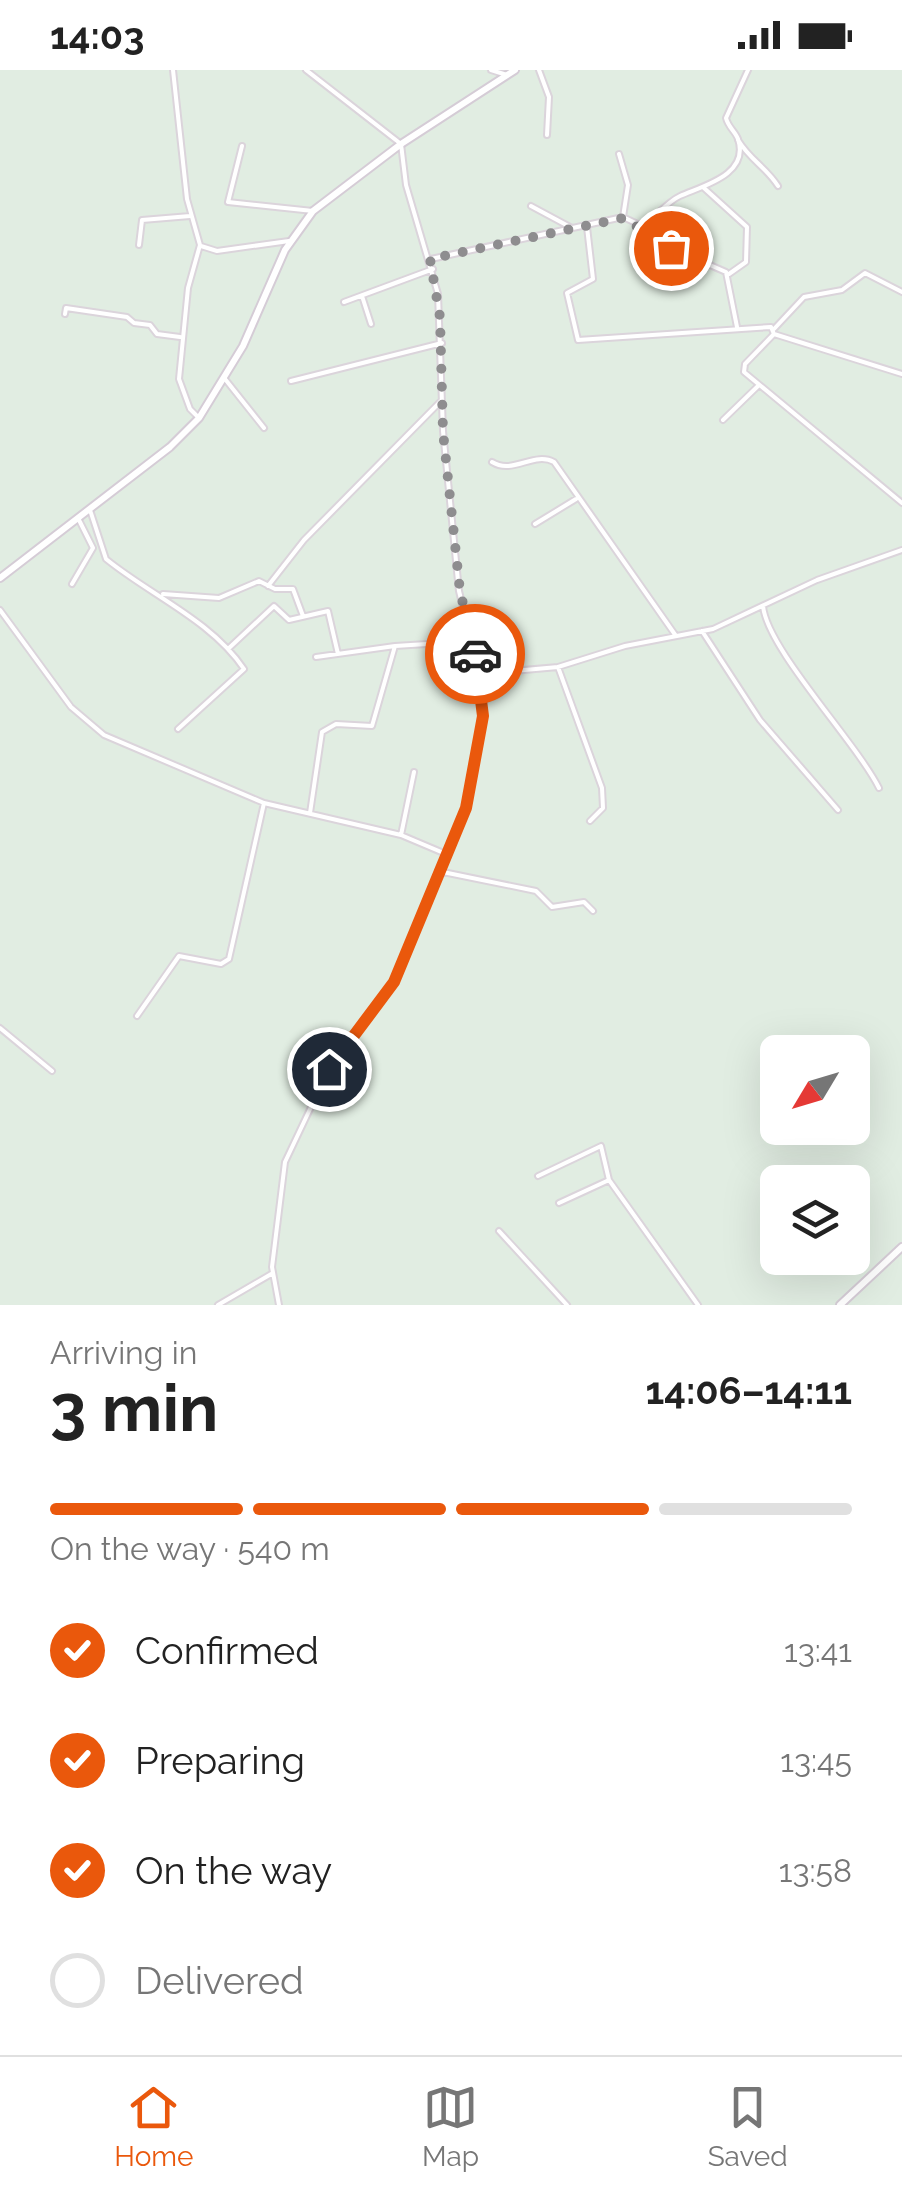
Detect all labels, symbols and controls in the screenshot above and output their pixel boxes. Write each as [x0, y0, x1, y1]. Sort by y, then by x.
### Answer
text: 14:03 [50, 13, 144, 58]
pin [629, 206, 714, 291]
icon: bag [644, 221, 699, 276]
courier [425, 604, 525, 704]
icon: car [448, 627, 503, 682]
pin [287, 1027, 372, 1112]
north arrow [760, 1035, 870, 1145]
map controls [760, 1035, 870, 1275]
icon: home [302, 1042, 357, 1097]
button: layers [760, 1165, 870, 1275]
text: Arriving in [50, 1334, 197, 1371]
text: 14:06–14:11 [645, 1368, 852, 1413]
text: 3 min [50, 1370, 218, 1446]
text: On the way · 540 m [50, 1530, 330, 1567]
icon: check [50, 1623, 105, 1678]
text: Confirmed [135, 1628, 319, 1673]
text: 13:41 [784, 1632, 852, 1669]
icon: check [50, 1733, 105, 1788]
text: Preparing [135, 1738, 305, 1783]
text: 13:45 [780, 1742, 852, 1779]
icon: check [50, 1843, 105, 1898]
text: On the way [135, 1848, 332, 1893]
text: 13:58 [779, 1852, 852, 1889]
text: Delivered [135, 1958, 304, 2003]
tab: Home [114, 2080, 194, 2173]
tab: Map [422, 2080, 479, 2173]
tab: Saved [708, 2080, 788, 2173]

